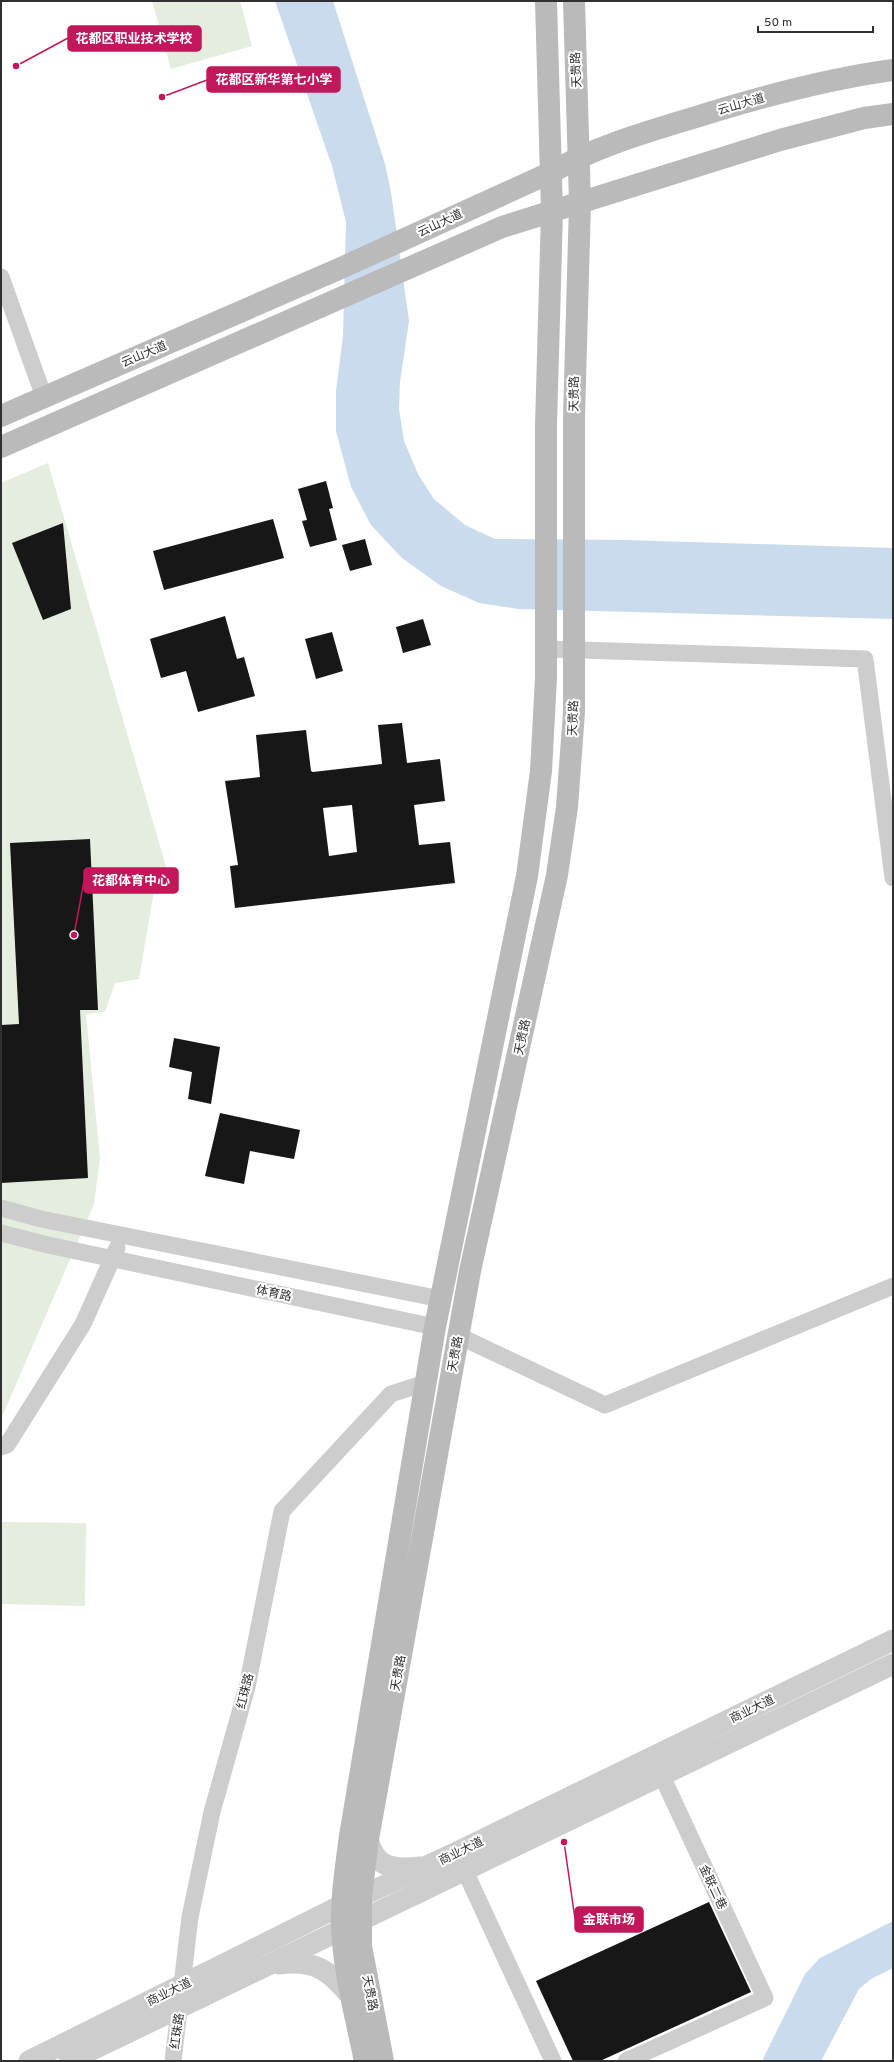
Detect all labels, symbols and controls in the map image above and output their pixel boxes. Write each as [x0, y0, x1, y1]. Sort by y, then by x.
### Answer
scale bar [758, 8, 873, 34]
text: 50 m [764, 15, 792, 31]
callout: 花都区职业技术学校 [68, 26, 201, 51]
text: 花都区职业技术学校 [75, 31, 193, 48]
street label: 天贵路 [568, 52, 586, 88]
callout: 花都区新华第七小学 [207, 67, 340, 92]
text: 花都区新华第七小学 [215, 72, 333, 89]
street label: 云山大道 [716, 91, 767, 119]
street label: 云山大道 [415, 207, 466, 241]
street label: 云山大道 [119, 338, 170, 372]
street label: 天贵路 [567, 376, 583, 412]
street label: 天贵路 [565, 700, 583, 736]
callout: 花都体育中心 [84, 868, 178, 893]
text: 花都体育中心 [92, 873, 170, 890]
street label: 天贵路 [511, 1018, 535, 1056]
street label: 体育路 [255, 1282, 293, 1306]
street label: 天贵路 [445, 1335, 467, 1373]
street label: 天贵路 [388, 1654, 410, 1692]
street label: 红珠路 [234, 1672, 258, 1711]
street label: 商业大道 [727, 1692, 778, 1728]
street label: 商业大道 [436, 1834, 487, 1870]
street label: 金联二巷 [695, 1862, 729, 1913]
callout: 金联市场 [575, 1907, 643, 1932]
text: 金联市场 [583, 1912, 635, 1929]
street label: 天贵路 [358, 1974, 380, 2012]
street label: 商业大道 [144, 1975, 195, 2011]
street label: 红珠路 [168, 2012, 188, 2050]

